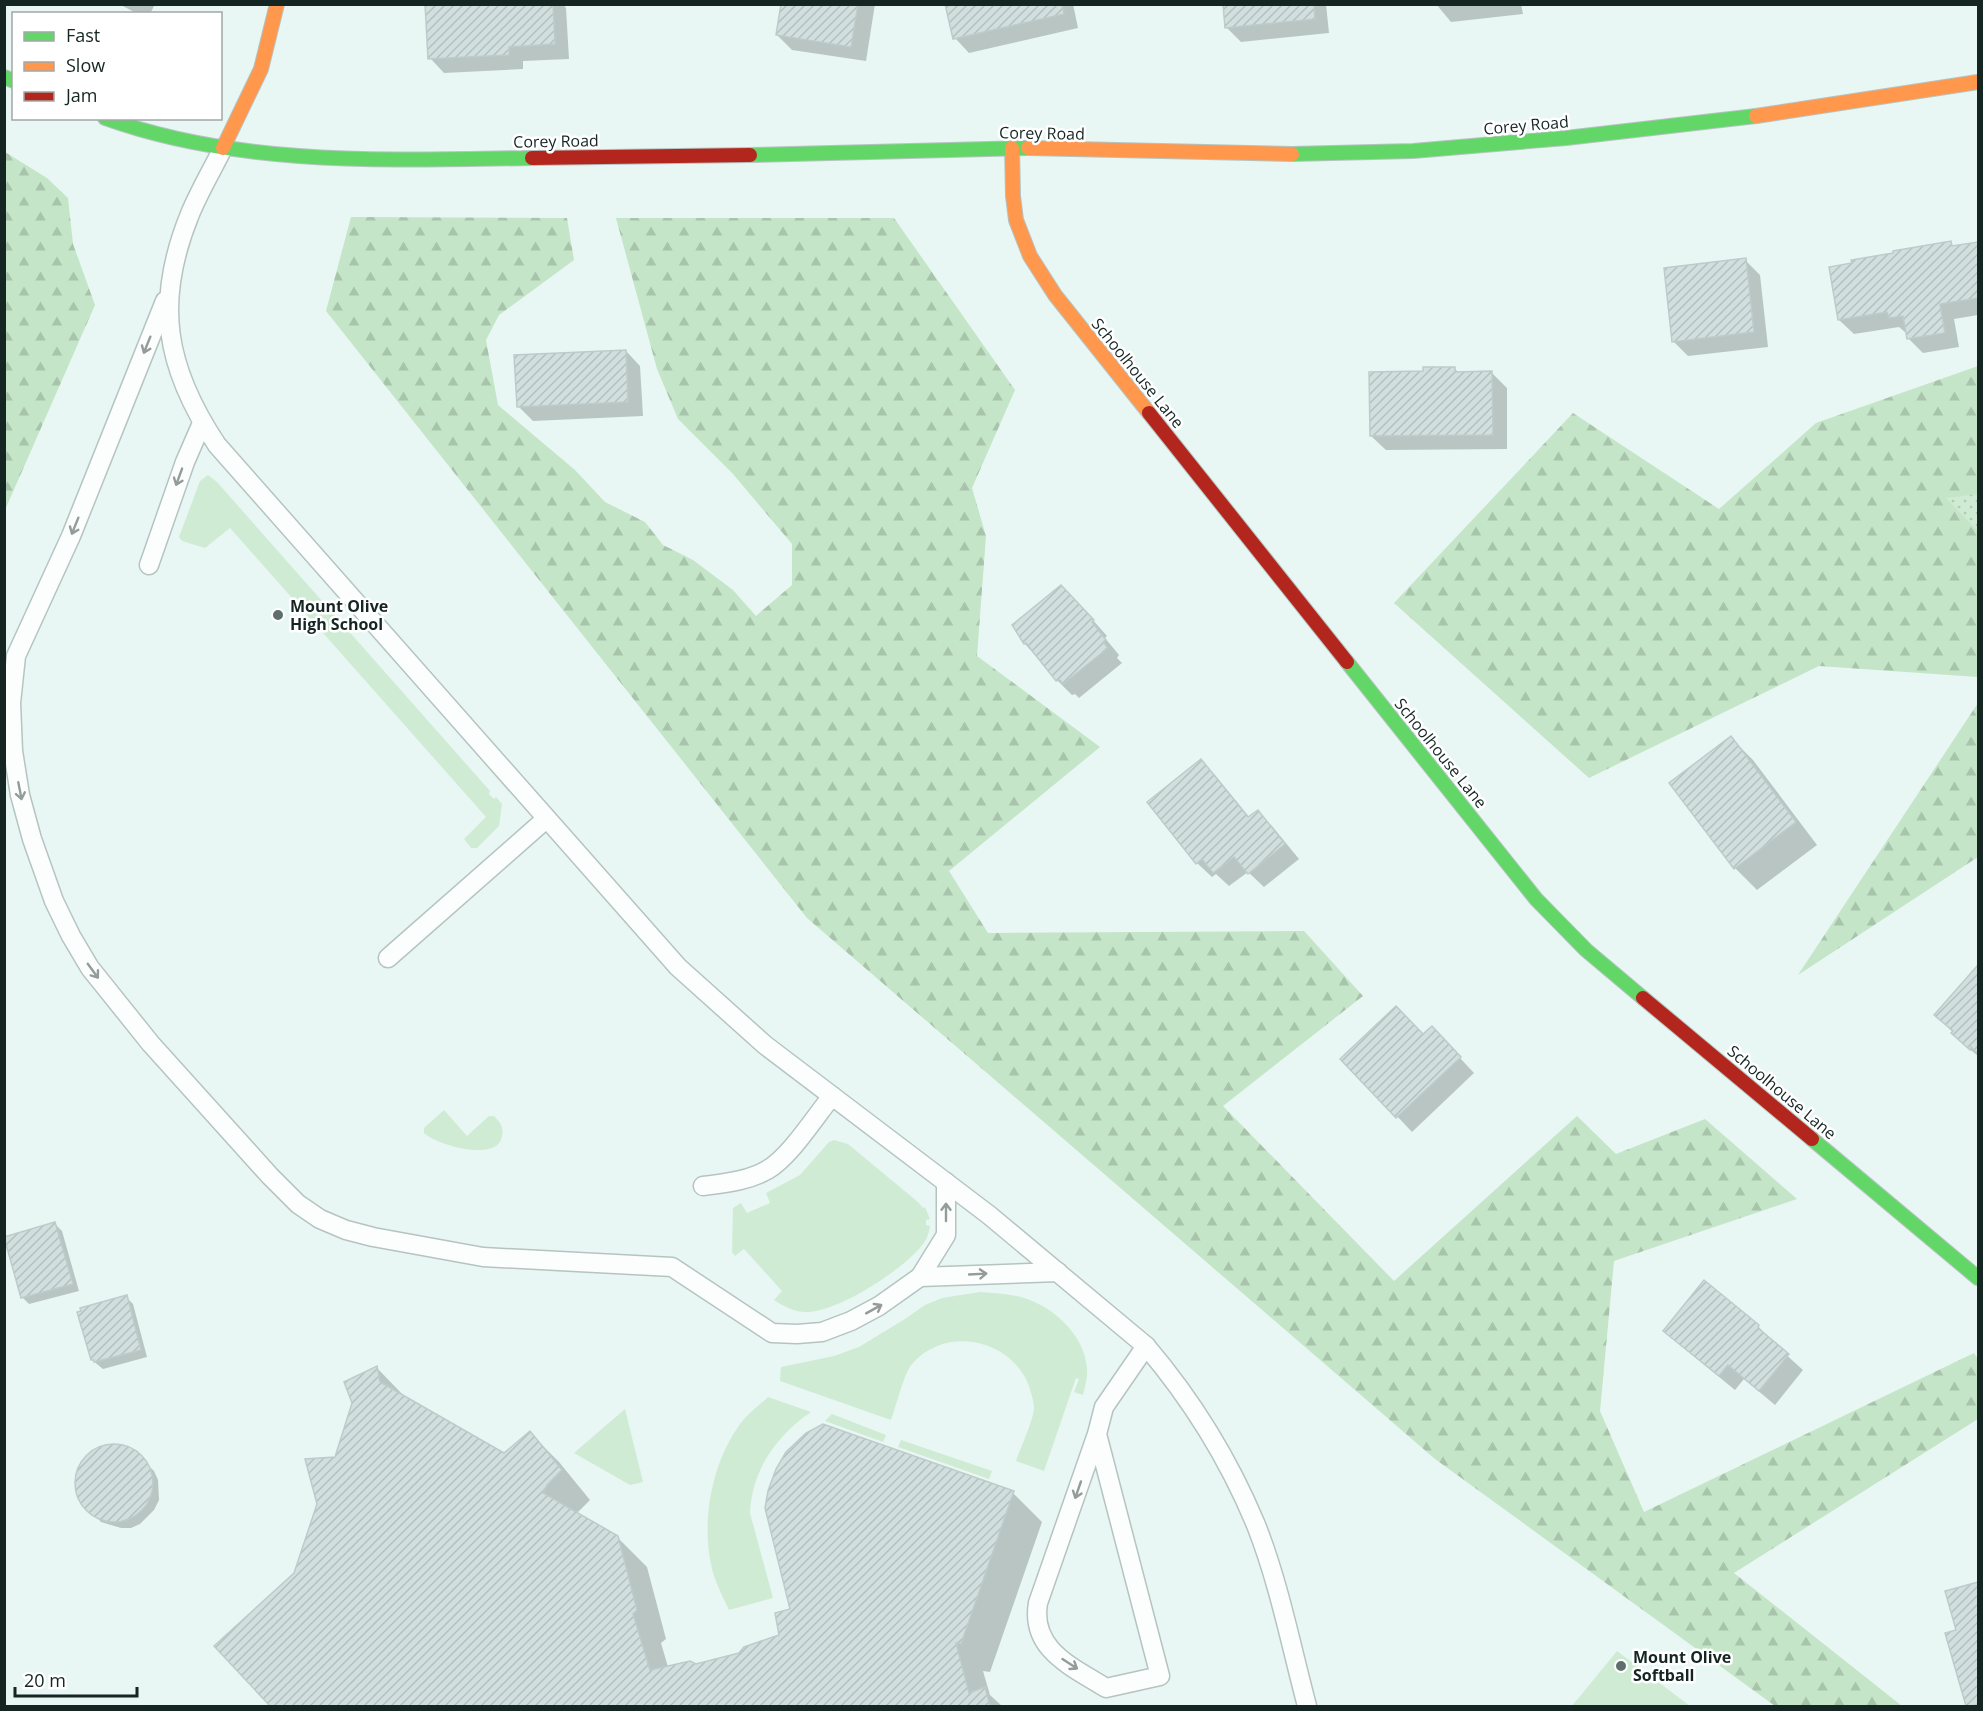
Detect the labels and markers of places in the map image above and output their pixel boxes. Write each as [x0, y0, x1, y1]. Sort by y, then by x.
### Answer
place label: Mount Olive High School [290, 595, 388, 635]
marker: Mount Olive High School [271, 608, 285, 622]
place label: Mount Olive Softball [1633, 1646, 1731, 1686]
marker: Mount Olive Softball [1614, 1659, 1628, 1673]

